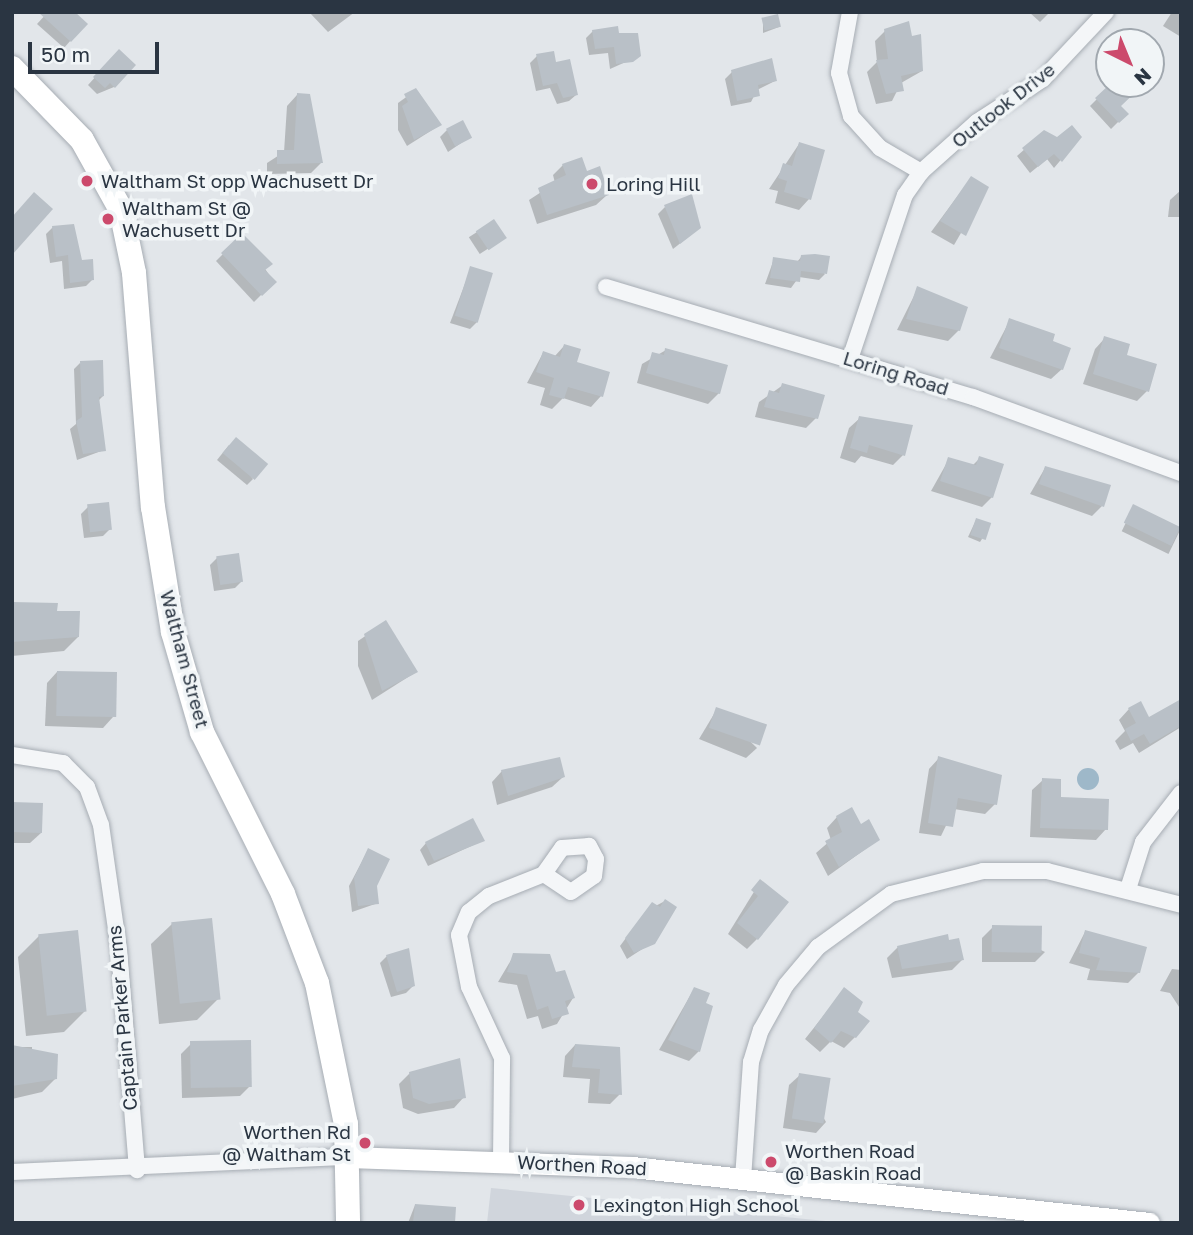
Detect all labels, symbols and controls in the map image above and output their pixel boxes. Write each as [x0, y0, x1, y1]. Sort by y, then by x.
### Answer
scale bar [32, 28, 163, 72]
north arrow [1095, 28, 1165, 98]
text: 50 m [41, 41, 90, 67]
street label: Outlook Drive [947, 58, 1059, 152]
text: N [1130, 64, 1156, 91]
place label: Waltham St opp Wachusett Dr [101, 170, 373, 192]
marker: Waltham St opp Wachusett Dr [79, 173, 95, 189]
place label: Loring Hill [606, 173, 700, 195]
marker: Loring Hill [584, 176, 600, 192]
place label: Waltham St @ Wachusett Dr [122, 197, 251, 241]
marker: Waltham St @ Wachusett Dr [100, 211, 116, 227]
street label: Loring Road [840, 346, 952, 400]
street label: Waltham Street [156, 588, 214, 730]
street label: Captain Parker Arms [103, 924, 141, 1112]
place label: Worthen Rd @ Waltham St [222, 1121, 351, 1165]
marker: Worthen Rd @ Waltham St [357, 1135, 373, 1151]
place label: Worthen Road @ Baskin Road [785, 1140, 921, 1184]
street label: Worthen Road [517, 1150, 647, 1180]
marker: Worthen Road @ Baskin Road [763, 1154, 779, 1170]
place label: Lexington High School [593, 1194, 799, 1216]
marker: Lexington High School [571, 1197, 587, 1213]

